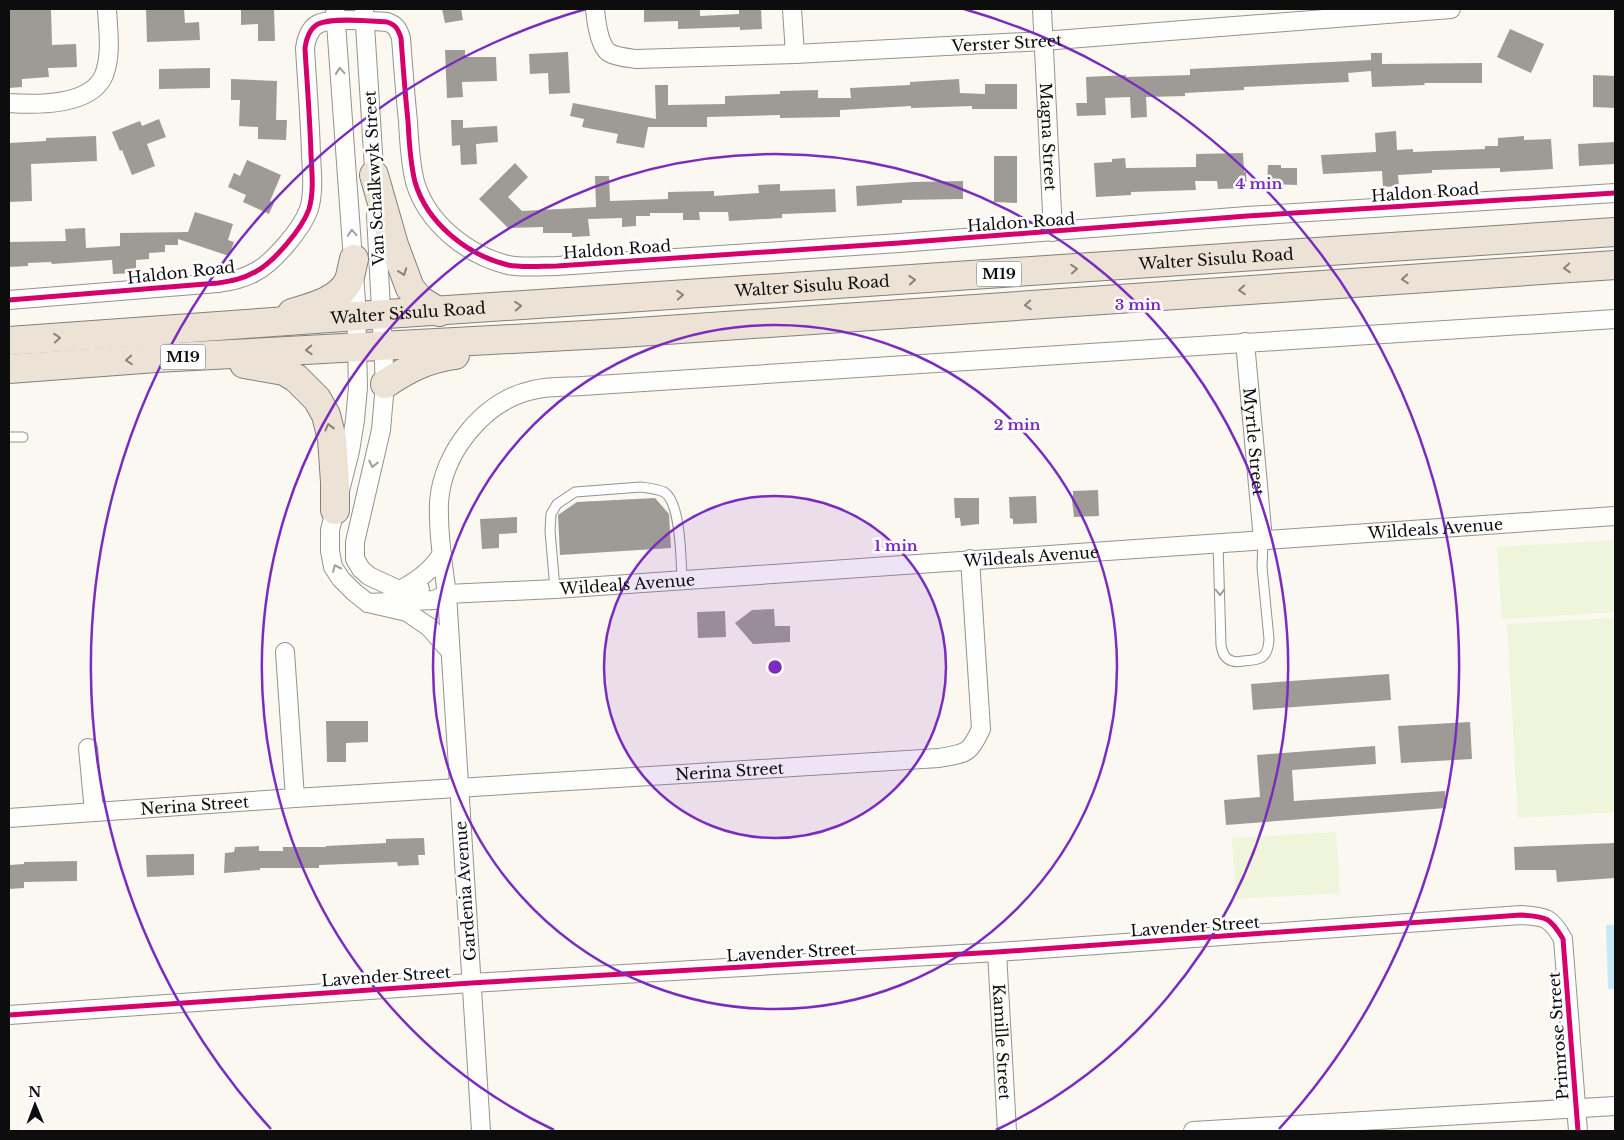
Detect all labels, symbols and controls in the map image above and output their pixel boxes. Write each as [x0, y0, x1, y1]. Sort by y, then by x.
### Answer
street label: Verster Street [950, 30, 1063, 56]
one-way arrow [334, 67, 345, 75]
street label: Magna Street [1036, 82, 1061, 191]
street label: Van Schalkwyk Street [359, 90, 389, 267]
text: 4 min [1236, 174, 1283, 193]
street label: Haldon Road [1370, 178, 1480, 206]
street label: Haldon Road [966, 208, 1076, 236]
one-way arrow [346, 229, 357, 237]
street label: Haldon Road [562, 235, 672, 263]
street label: Walter Sisulu Road [1137, 243, 1295, 274]
street label: Haldon Road [126, 256, 236, 288]
road number: M19 [976, 262, 1022, 286]
one-way arrow [1562, 262, 1570, 273]
one-way arrow [1070, 263, 1078, 274]
one-way arrow [397, 267, 407, 275]
street label: Walter Sisulu Road [733, 270, 891, 301]
one-way arrow [908, 274, 916, 285]
one-way arrow [1400, 274, 1408, 285]
one-way arrow [1238, 285, 1246, 296]
one-way arrow [676, 290, 684, 301]
text: 3 min [1115, 295, 1161, 314]
street label: Walter Sisulu Road [329, 297, 486, 328]
one-way arrow [1024, 300, 1032, 311]
one-way arrow [514, 301, 522, 312]
one-way arrow [54, 333, 62, 344]
road number: M19 [160, 344, 206, 370]
one-way arrow [304, 345, 312, 356]
one-way arrow [125, 354, 133, 365]
street label: Myrtle Street [1239, 387, 1269, 496]
text: 2 min [994, 415, 1040, 434]
one-way arrow [324, 422, 335, 431]
one-way arrow [369, 460, 379, 468]
street label: Wildeals Avenue [1366, 514, 1504, 543]
text: 1 min [874, 536, 918, 555]
street label: Wildeals Avenue [962, 542, 1100, 571]
one-way arrow [331, 564, 342, 573]
street label: Wildeals Avenue [558, 569, 696, 599]
one-way arrow [1215, 588, 1225, 596]
centre of rings [766, 658, 784, 676]
street label: Nerina Street [675, 758, 784, 784]
street label: Nerina Street [140, 791, 249, 819]
street label: Gardenia Avenue [450, 820, 480, 962]
street label: Lavender Street [1130, 912, 1260, 940]
street label: Lavender Street [726, 939, 856, 965]
street label: Lavender Street [321, 962, 451, 990]
street label: Primrose Street [1544, 971, 1572, 1101]
street label: Kamille Street [989, 983, 1015, 1100]
north arrow [10, 1080, 60, 1130]
text: N [28, 1083, 42, 1101]

